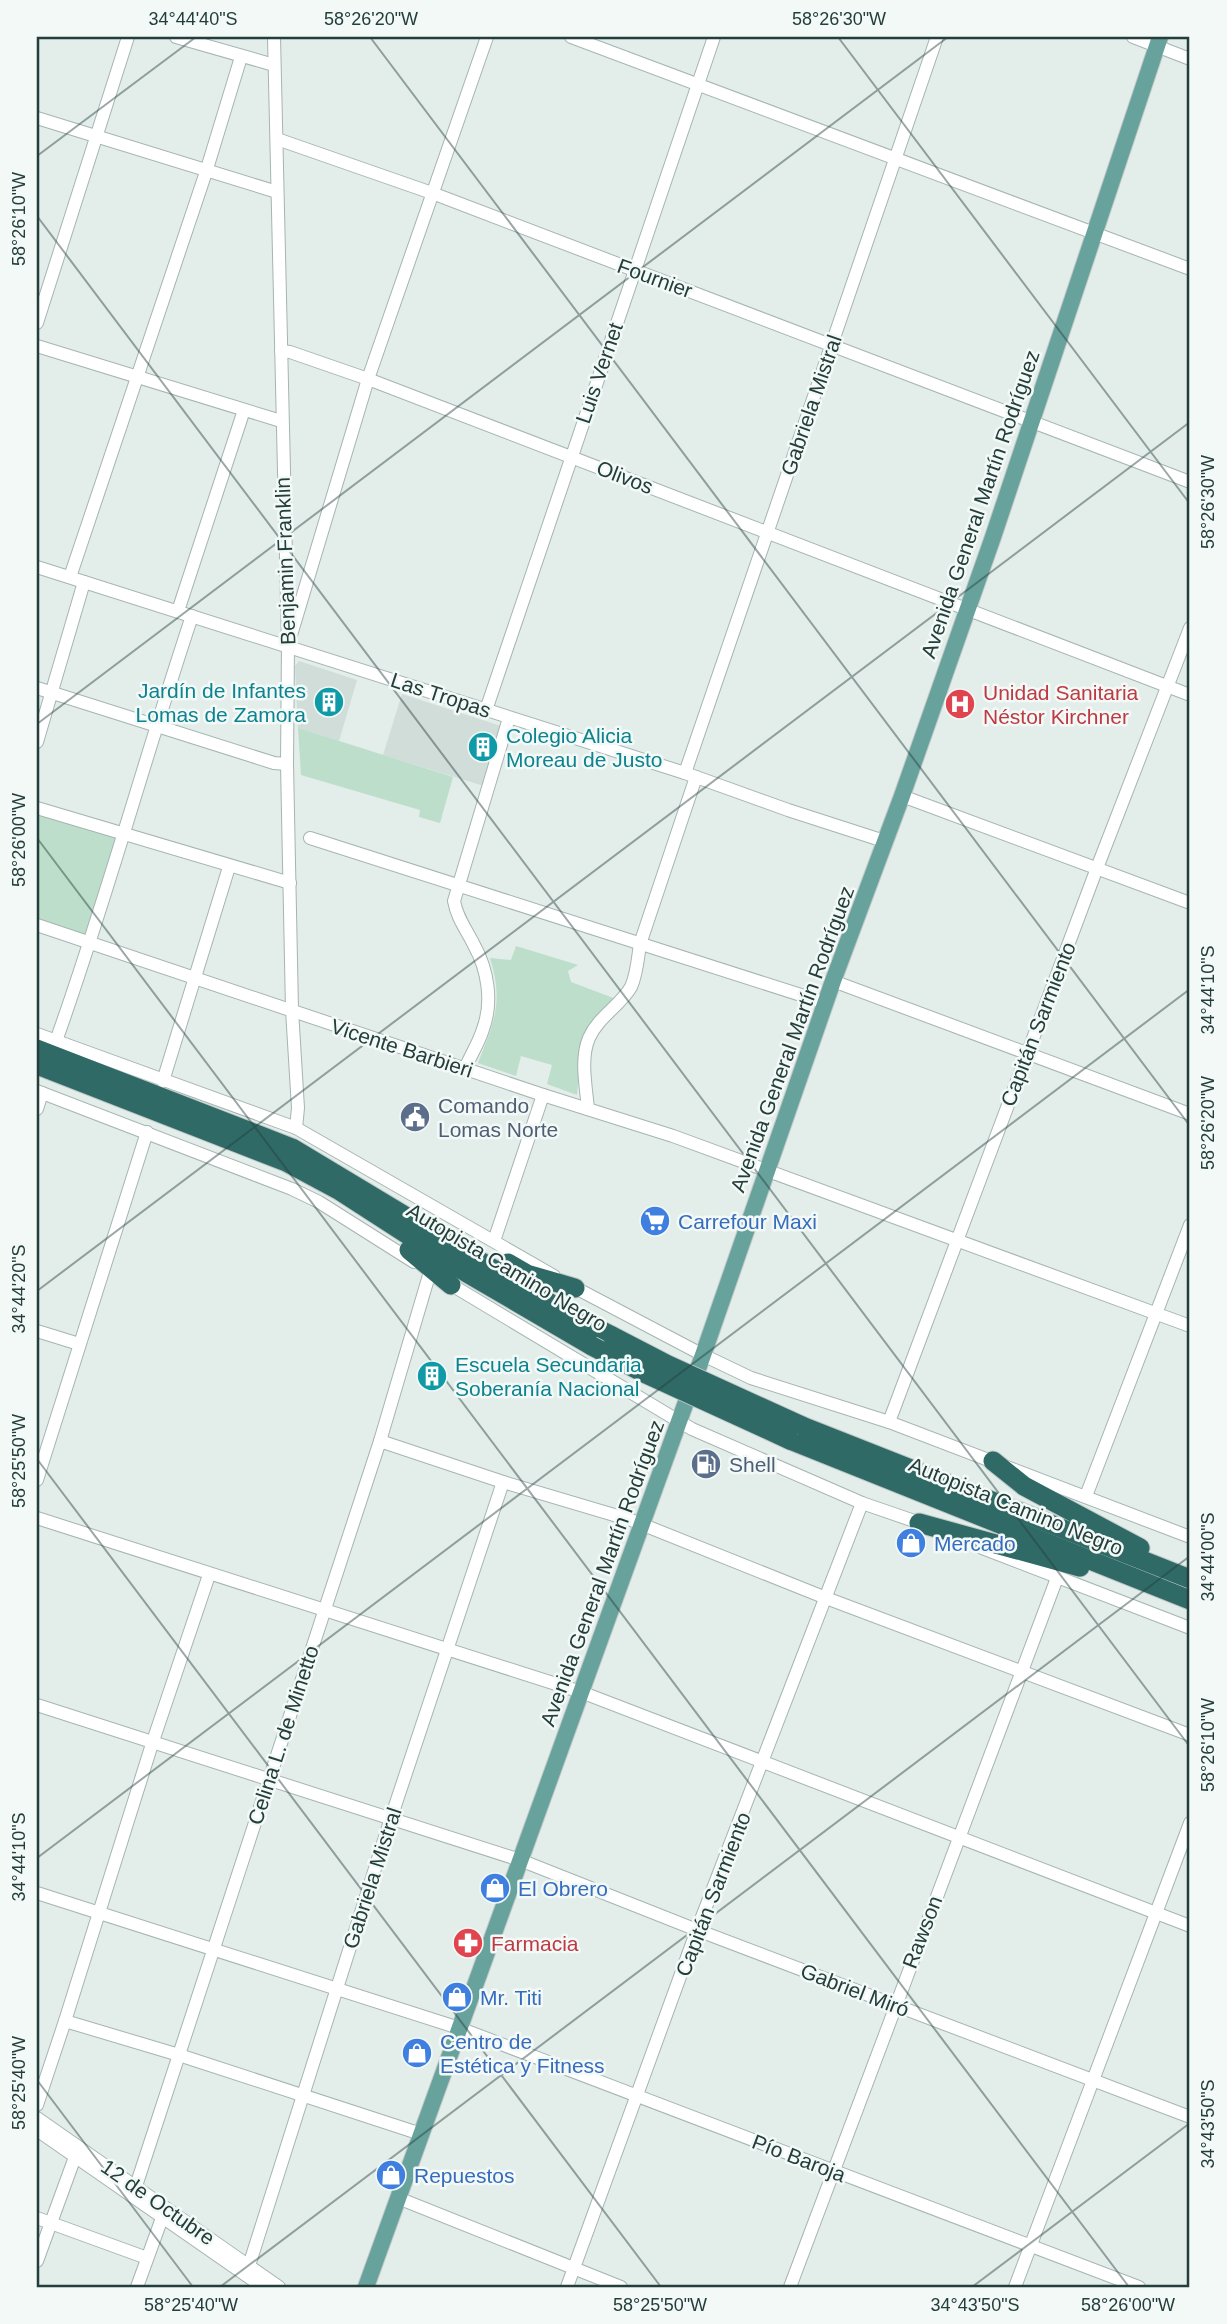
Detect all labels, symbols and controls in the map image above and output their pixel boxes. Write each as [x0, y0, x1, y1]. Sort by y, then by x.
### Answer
text: 34°44'40"S [148, 9, 238, 29]
text: 58°26'20"W [324, 9, 418, 29]
text: 58°26'30"W [792, 9, 886, 29]
text: 58°26'10"W [9, 172, 29, 266]
street label: Fournier [614, 254, 696, 302]
street label: Luis Vernet [571, 319, 627, 426]
street label: Gabriela Mistral [776, 332, 846, 478]
street label: Avenida General Martín Rodríguez [916, 347, 1044, 661]
text: 58°26'30"W [1198, 455, 1218, 549]
street label: Olivos [594, 456, 656, 498]
street label: Benjamin Franklin [271, 477, 299, 645]
street label: Las Tropas [388, 668, 494, 722]
place label: Jardín de Infantes Lomas de Zamora [136, 679, 306, 726]
place label: Unidad Sanitaria Néstor Kirchner [983, 681, 1139, 728]
building icon: Jardín de Infantes Lomas de Zamora [312, 685, 346, 719]
hospital icon: Unidad Sanitaria Néstor Kirchner [943, 687, 977, 721]
place label: Colegio Alicia Moreau de Justo [506, 724, 662, 771]
building icon: Colegio Alicia Moreau de Justo [466, 730, 500, 764]
text: 58°26'00"W [9, 793, 29, 887]
street label: Avenida General Martín Rodríguez [726, 883, 858, 1195]
street label: Capitán Sarmiento [996, 939, 1080, 1109]
text: 34°44'10"S [1198, 945, 1218, 1035]
street label: Vicente Barbieri [328, 1014, 476, 1082]
text: 58°26'20"W [1198, 1076, 1218, 1170]
place label: Comando Lomas Norte [438, 1094, 558, 1141]
public building icon: Comando Lomas Norte [398, 1100, 432, 1134]
street label: Autopista Camino Negro [403, 1198, 611, 1336]
supermarket icon: Carrefour Maxi [638, 1204, 672, 1238]
place label: Carrefour Maxi [678, 1210, 817, 1233]
text: 34°44'20"S [9, 1244, 29, 1334]
place label: Escuela Secundaria Soberanía Nacional [455, 1353, 642, 1400]
building icon: Escuela Secundaria Soberanía Nacional [415, 1359, 449, 1393]
text: 58°25'50"W [9, 1414, 29, 1508]
street label: Avenida General Martín Rodríguez [536, 1417, 668, 1729]
fuel station icon: Shell [689, 1447, 723, 1481]
street label: Autopista Camino Negro [906, 1452, 1126, 1560]
place label: Shell [729, 1453, 776, 1476]
text: 34°44'00"S [1198, 1512, 1218, 1602]
shop icon: Mercado [894, 1526, 928, 1560]
place label: Mercado [934, 1532, 1016, 1555]
street label: Celina L. de Minetto [243, 1643, 323, 1827]
text: 58°26'10"W [1198, 1698, 1218, 1792]
street label: Gabriela Mistral [338, 1805, 406, 1951]
street label: Capitán Sarmiento [671, 1809, 755, 1979]
text: 34°44'10"S [9, 1812, 29, 1902]
shop icon: El Obrero [478, 1871, 512, 1905]
place label: El Obrero [518, 1877, 608, 1900]
street label: Rawson [898, 1892, 946, 1972]
pharmacy icon: Farmacia [451, 1926, 485, 1960]
place label: Farmacia [491, 1932, 579, 1955]
street label: Gabriel Miró [797, 1959, 913, 2021]
shop icon: Mr. Titi [440, 1980, 474, 2014]
place label: Mr. Titi [480, 1986, 542, 2009]
place label: Centro de Estética y Fitness [440, 2030, 605, 2077]
text: 58°25'40"W [9, 2036, 29, 2130]
shop icon: Centro de Estética y Fitness [400, 2036, 434, 2070]
text: 34°43'50"S [1198, 2079, 1218, 2169]
street label: Pío Baroja [749, 2130, 849, 2186]
street label: 12 de Octubre [97, 2154, 219, 2250]
shop icon: Repuestos [374, 2158, 408, 2192]
place label: Repuestos [414, 2164, 514, 2187]
text: 58°25'40"W [144, 2295, 238, 2315]
text: 58°25'50"W [613, 2295, 707, 2315]
text: 34°43'50"S [930, 2295, 1020, 2315]
text: 58°26'00"W [1081, 2295, 1175, 2315]

